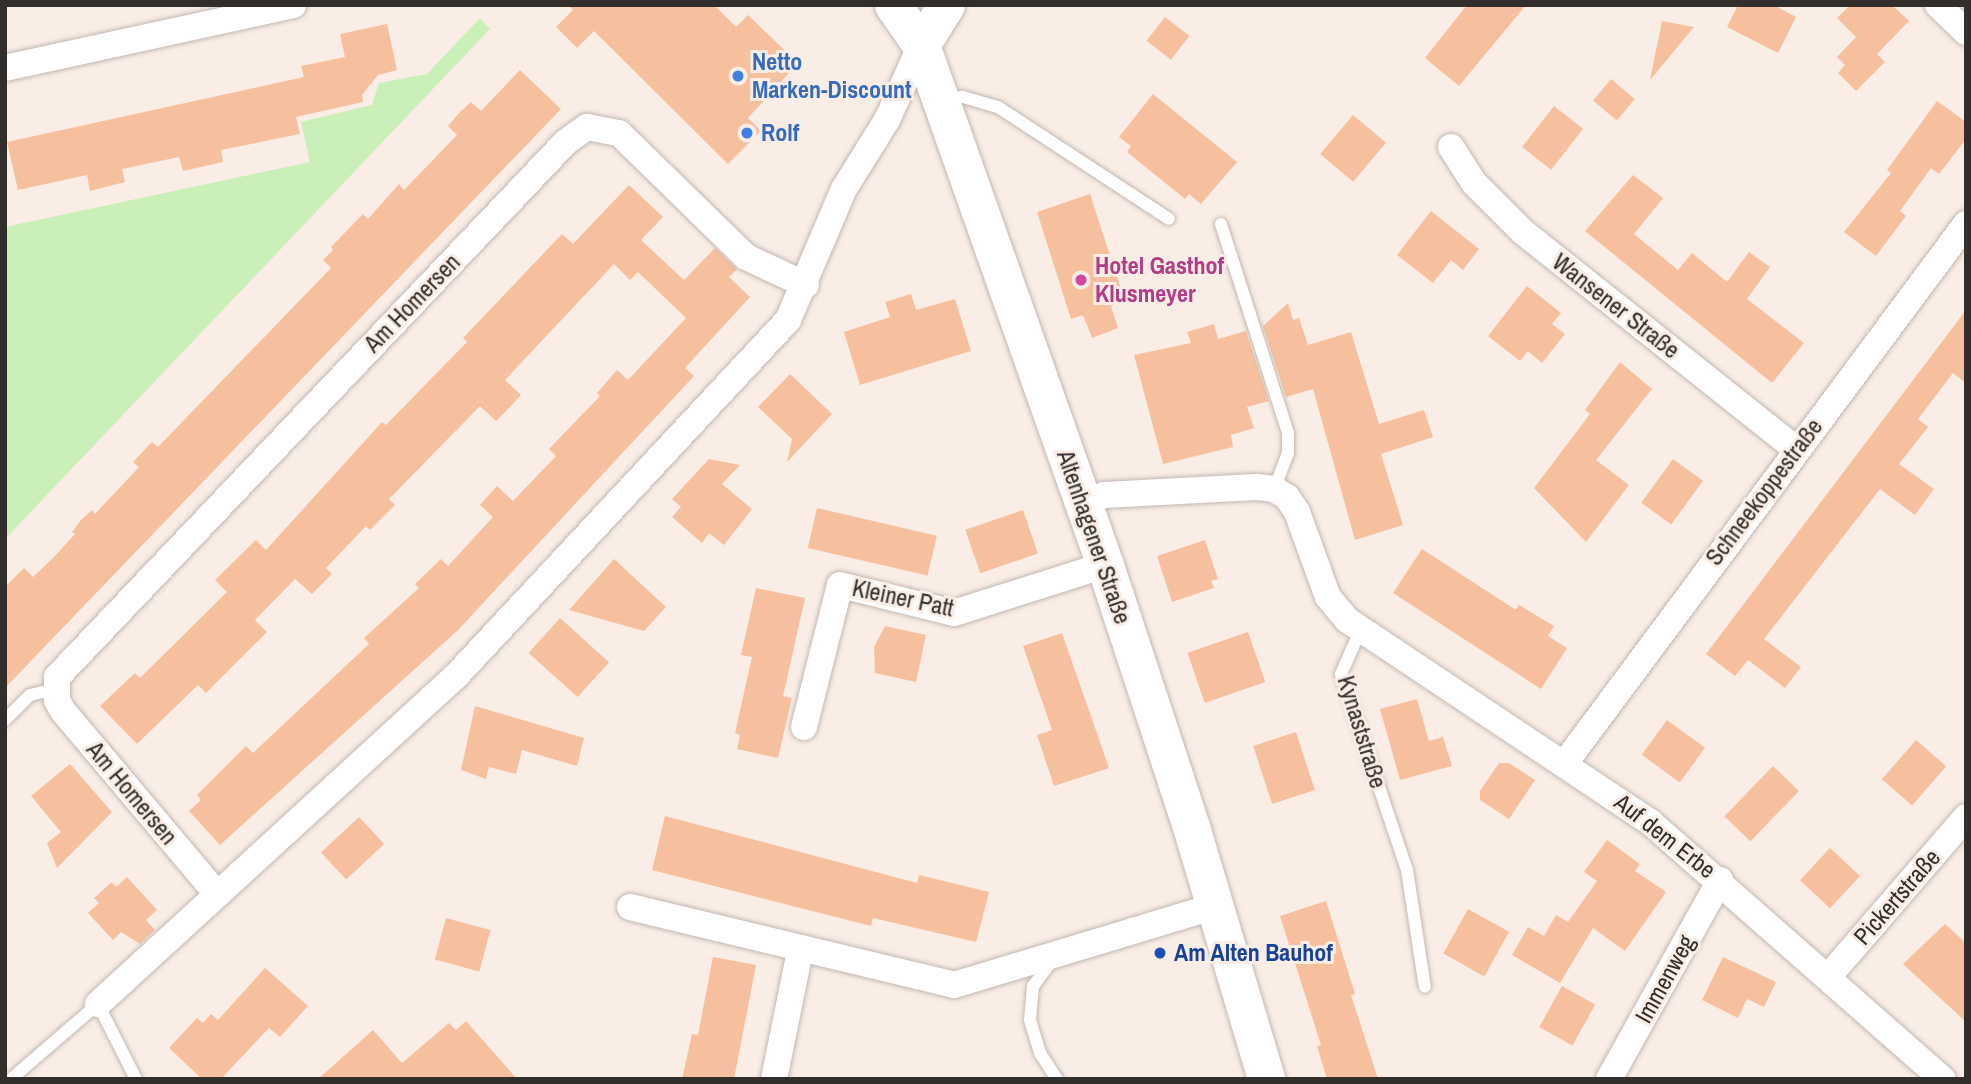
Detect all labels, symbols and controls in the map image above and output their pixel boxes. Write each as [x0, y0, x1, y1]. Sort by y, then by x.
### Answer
place label: Netto Marken-Discount [752, 48, 912, 104]
marker: Netto Marken-Discount [730, 68, 746, 84]
place label: Rolf [761, 119, 799, 147]
marker: Rolf [739, 125, 755, 141]
street label: Wansener Straße [1547, 247, 1685, 365]
street label: Am Homersen [358, 248, 466, 358]
place label: Hotel Gasthof Klusmeyer [1095, 252, 1224, 308]
marker: Hotel Gasthof Klusmeyer [1073, 272, 1089, 288]
street label: Schneekoppestraße [1699, 413, 1829, 571]
street label: Altenhagener Straße [1051, 446, 1137, 628]
street label: Kleiner Patt [850, 573, 956, 623]
street label: Kynaststraße [1331, 672, 1393, 792]
street label: Am Homersen [81, 736, 183, 850]
street label: Auf dem Erbe [1609, 788, 1721, 884]
street label: Pickertstraße [1848, 843, 1946, 951]
street label: Immenweg [1629, 930, 1701, 1028]
place label: Am Alten Bauhof [1174, 939, 1334, 967]
marker: Am Alten Bauhof [1152, 945, 1168, 961]

